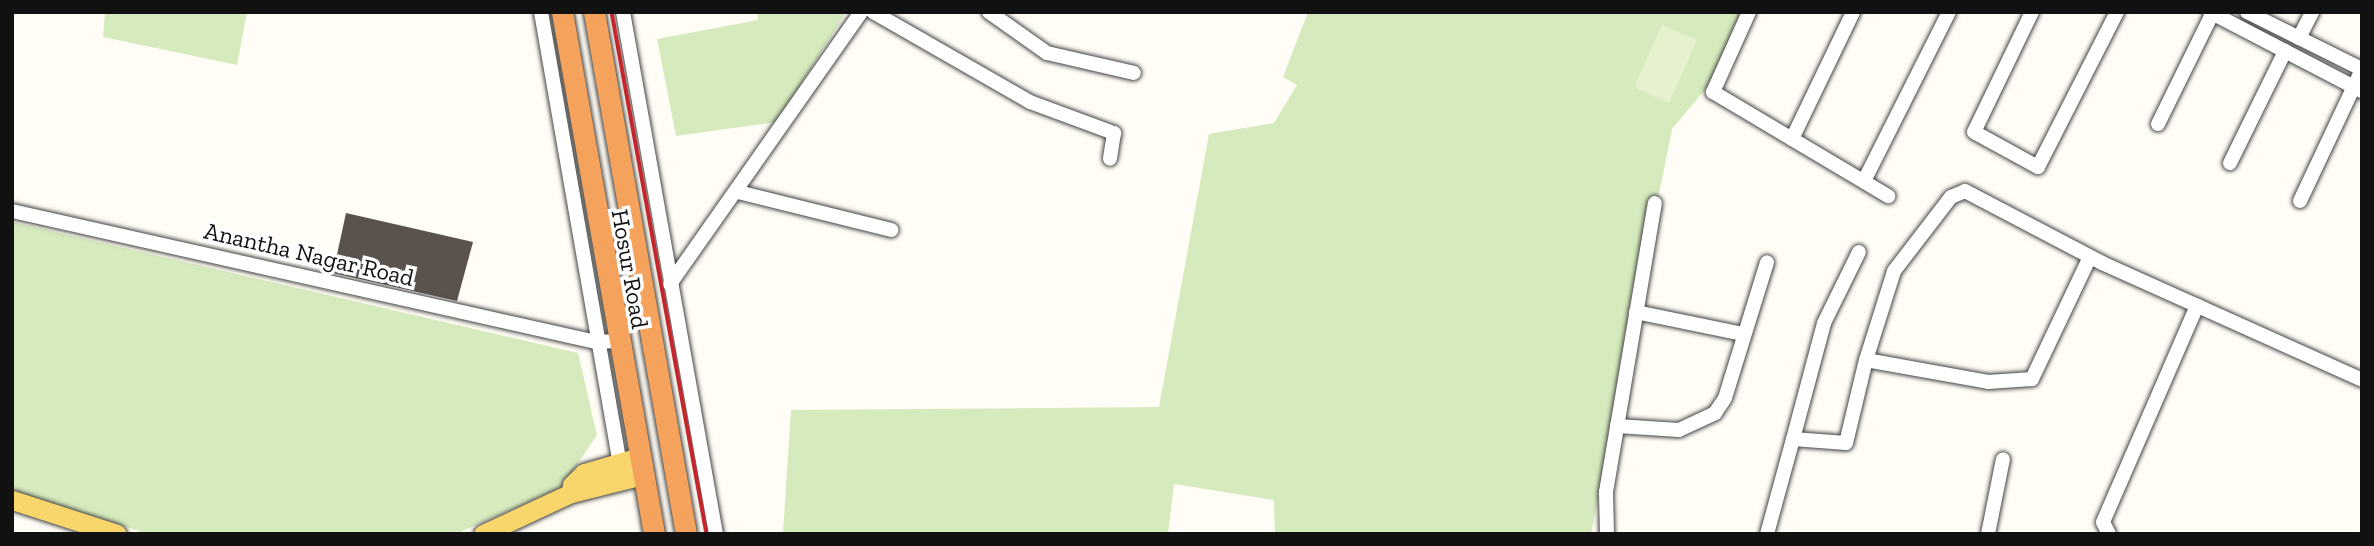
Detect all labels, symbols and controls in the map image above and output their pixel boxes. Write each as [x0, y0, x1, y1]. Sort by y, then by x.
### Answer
street label: Hosur Road [605, 207, 655, 331]
street label: Anantha Nagar Road [201, 216, 417, 292]

